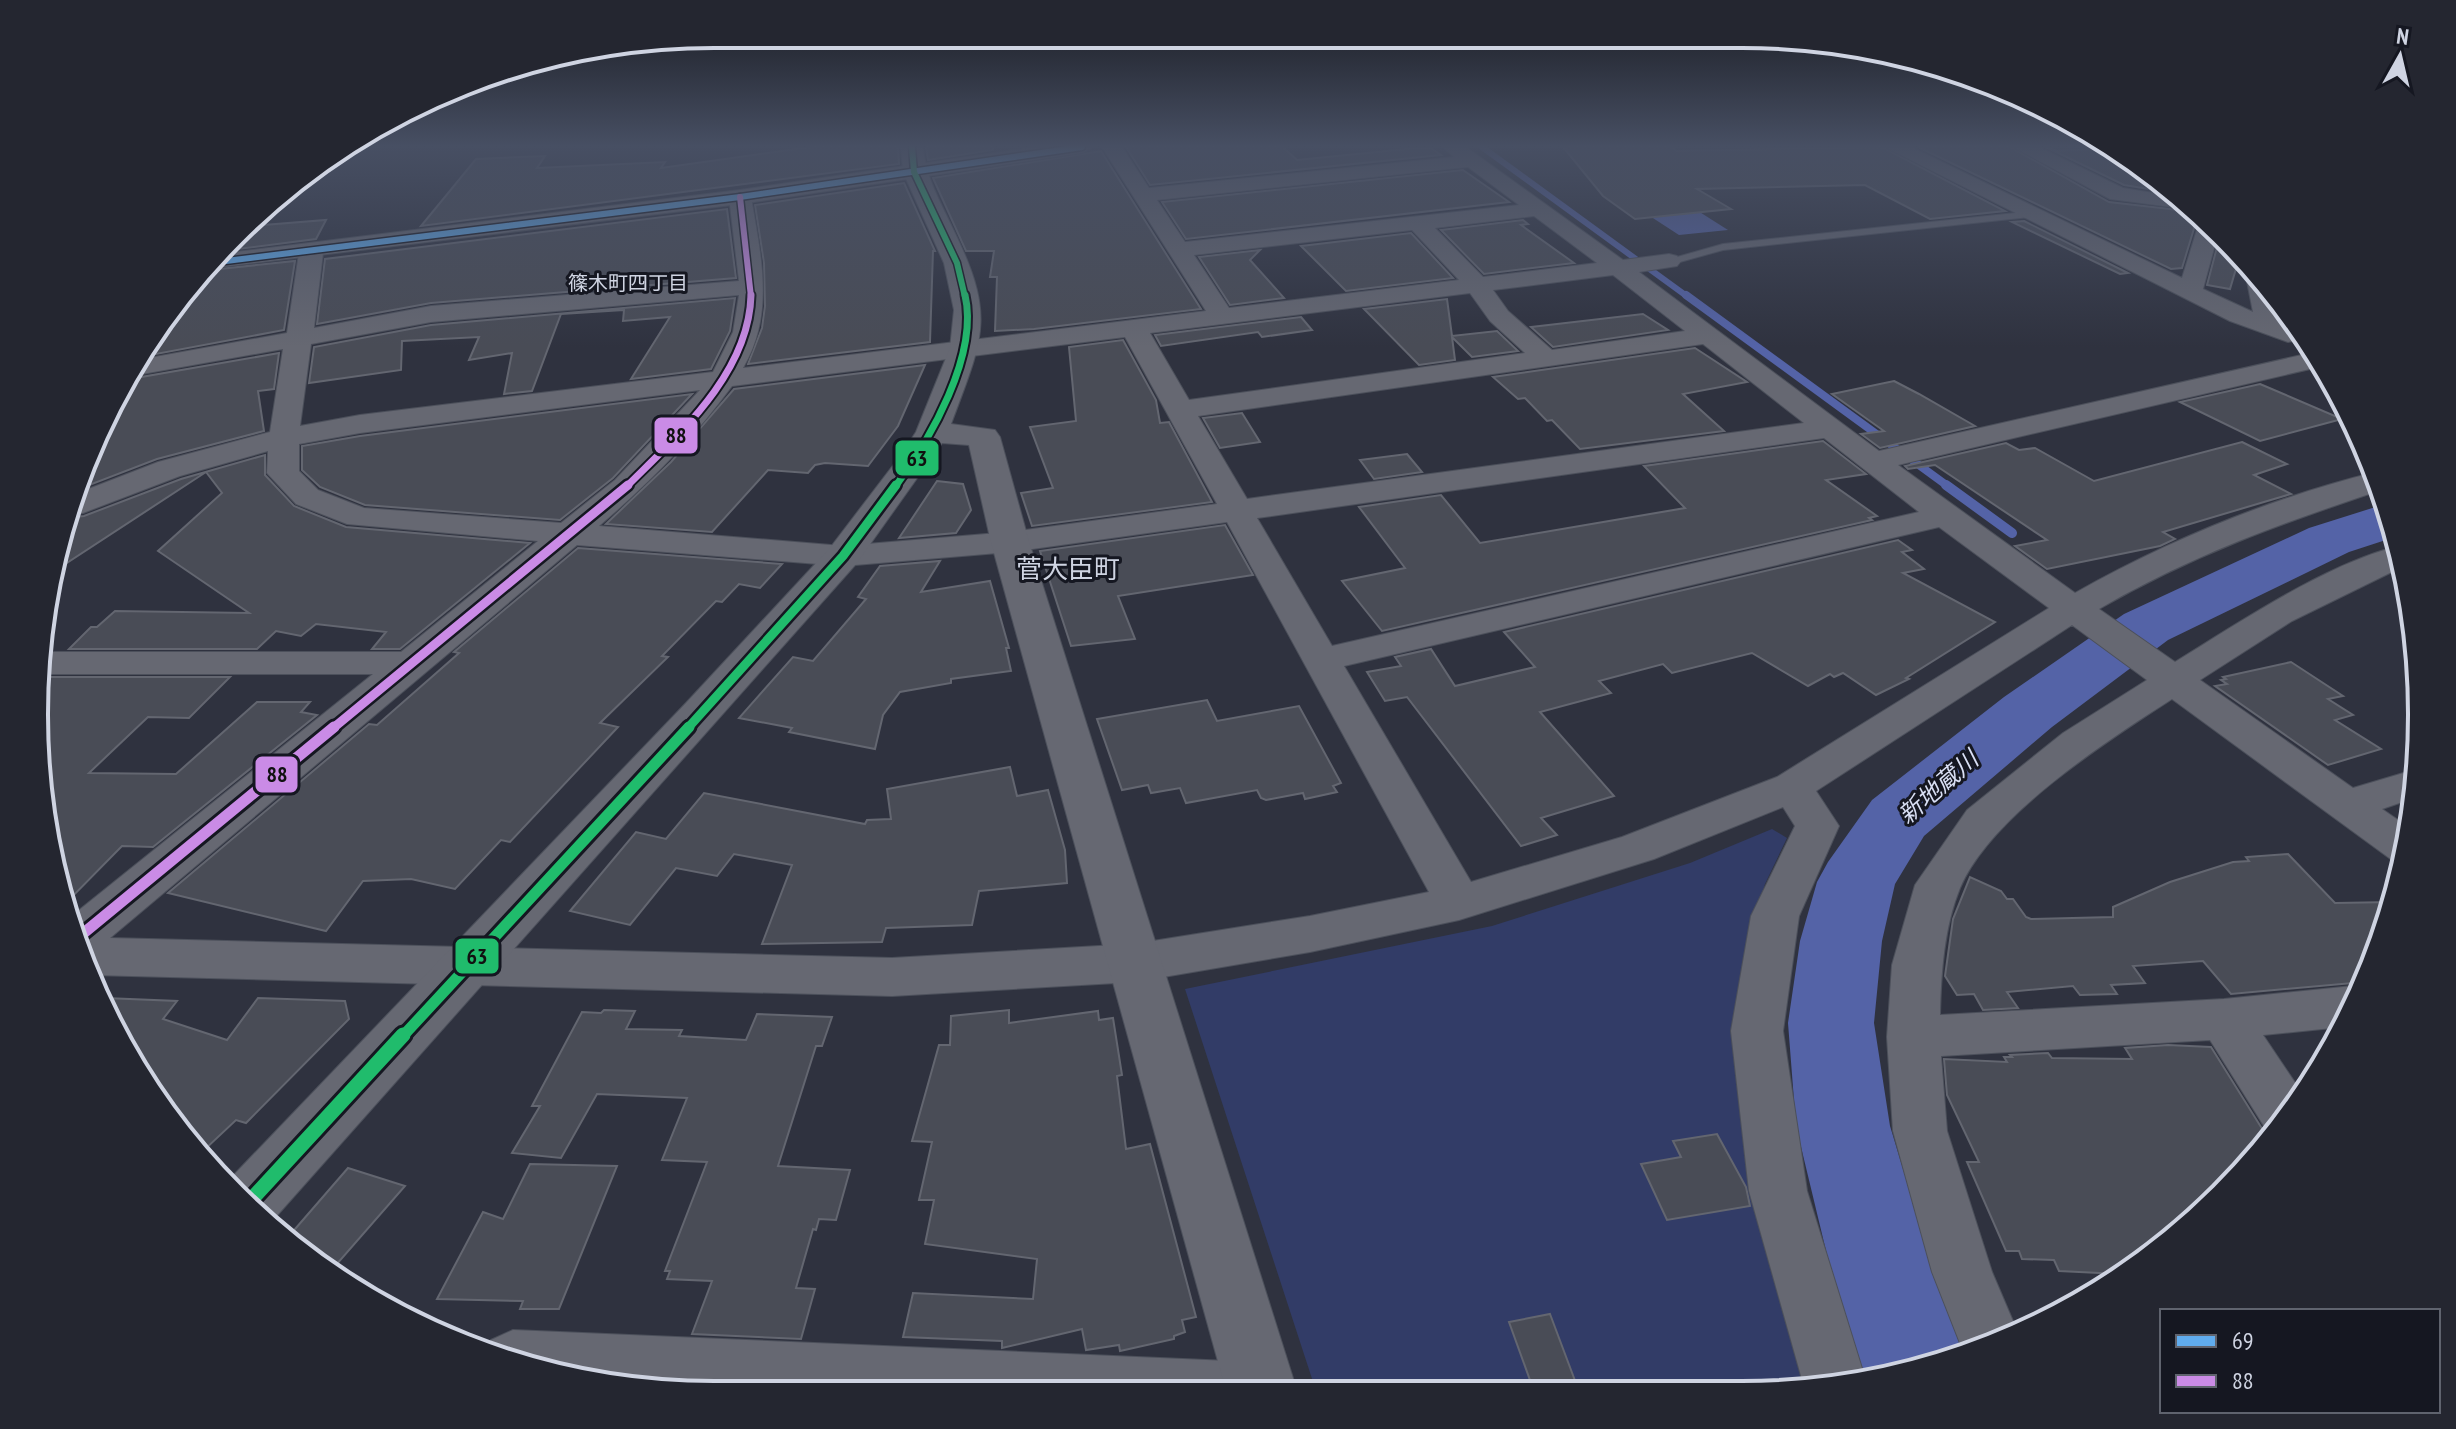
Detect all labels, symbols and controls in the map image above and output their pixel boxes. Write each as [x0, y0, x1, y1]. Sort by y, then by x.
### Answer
north arrow [2360, 16, 2440, 96]
text: N [2395, 22, 2411, 51]
district label: 篠木町四丁目 [568, 270, 688, 296]
line badge: 88 [653, 416, 699, 455]
text: 88 [665, 421, 687, 449]
line badge: 63 [894, 439, 940, 477]
text: 63 [906, 444, 928, 472]
district label: 菅大臣町 [1016, 552, 1120, 585]
water label: 新地蔵川 [1892, 742, 1987, 830]
line badge: 88 [254, 755, 299, 794]
text: 88 [266, 760, 288, 788]
line badge: 63 [454, 937, 500, 975]
text: 63 [466, 942, 488, 970]
legend [2160, 1309, 2440, 1413]
text: 69 [2232, 1325, 2254, 1356]
text: 88 [2232, 1365, 2254, 1396]

